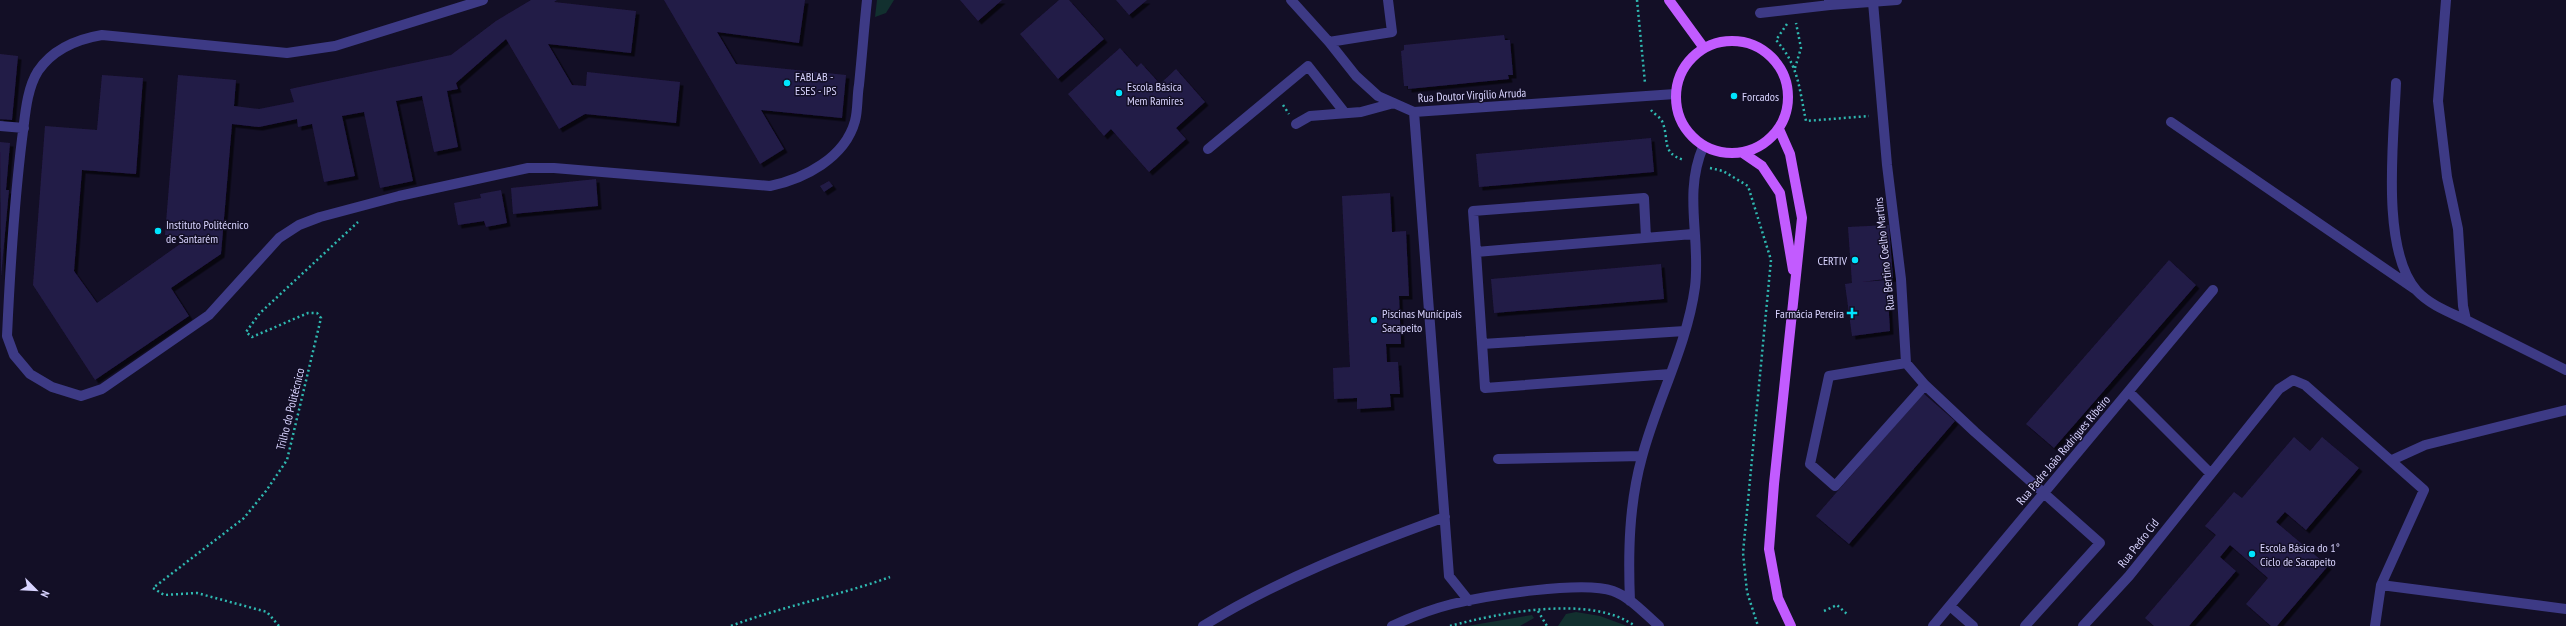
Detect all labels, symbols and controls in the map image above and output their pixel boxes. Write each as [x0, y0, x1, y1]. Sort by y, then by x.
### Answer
place label: FABLAB - ESES - IPS [795, 69, 837, 98]
marker: FABLAB - ESES - IPS [782, 78, 792, 88]
place label: Escola Básica Mem Ramires [1127, 79, 1183, 108]
street label: Rua Doutor Virgílio Arruda [1417, 85, 1527, 105]
marker: Escola Básica Mem Ramires [1114, 88, 1124, 98]
place label: Forcados [1742, 89, 1779, 104]
marker: Forcados [1729, 91, 1739, 101]
street label: Rua Bertino Coelho Martins [1871, 197, 1897, 311]
place label: Instituto Politécnico de Santarém [166, 217, 249, 246]
marker: Instituto Politécnico de Santarém [153, 226, 163, 236]
place label: CERTIV [1817, 253, 1847, 268]
marker: CERTIV [1850, 255, 1860, 265]
place label: Piscinas Munícipais Sacapeito [1382, 306, 1462, 335]
place label: Farmácia Pereira [1775, 306, 1844, 321]
marker: Farmácia Pereira [1847, 308, 1857, 318]
marker: Piscinas Munícipais Sacapeito [1369, 315, 1379, 325]
street label: Trilho do Politécnico [273, 366, 307, 452]
street label: Rua Padre João Rodrigues Ribeiro [2013, 392, 2113, 508]
street label: Rua Pedro Cid [2114, 516, 2162, 570]
place label: Escola Básica do 1° Ciclo de Sacapeito [2260, 540, 2340, 569]
marker: Escola Básica do 1° Ciclo de Sacapeito [2247, 549, 2257, 559]
north arrow [16, 570, 56, 610]
text: N [38, 589, 53, 600]

